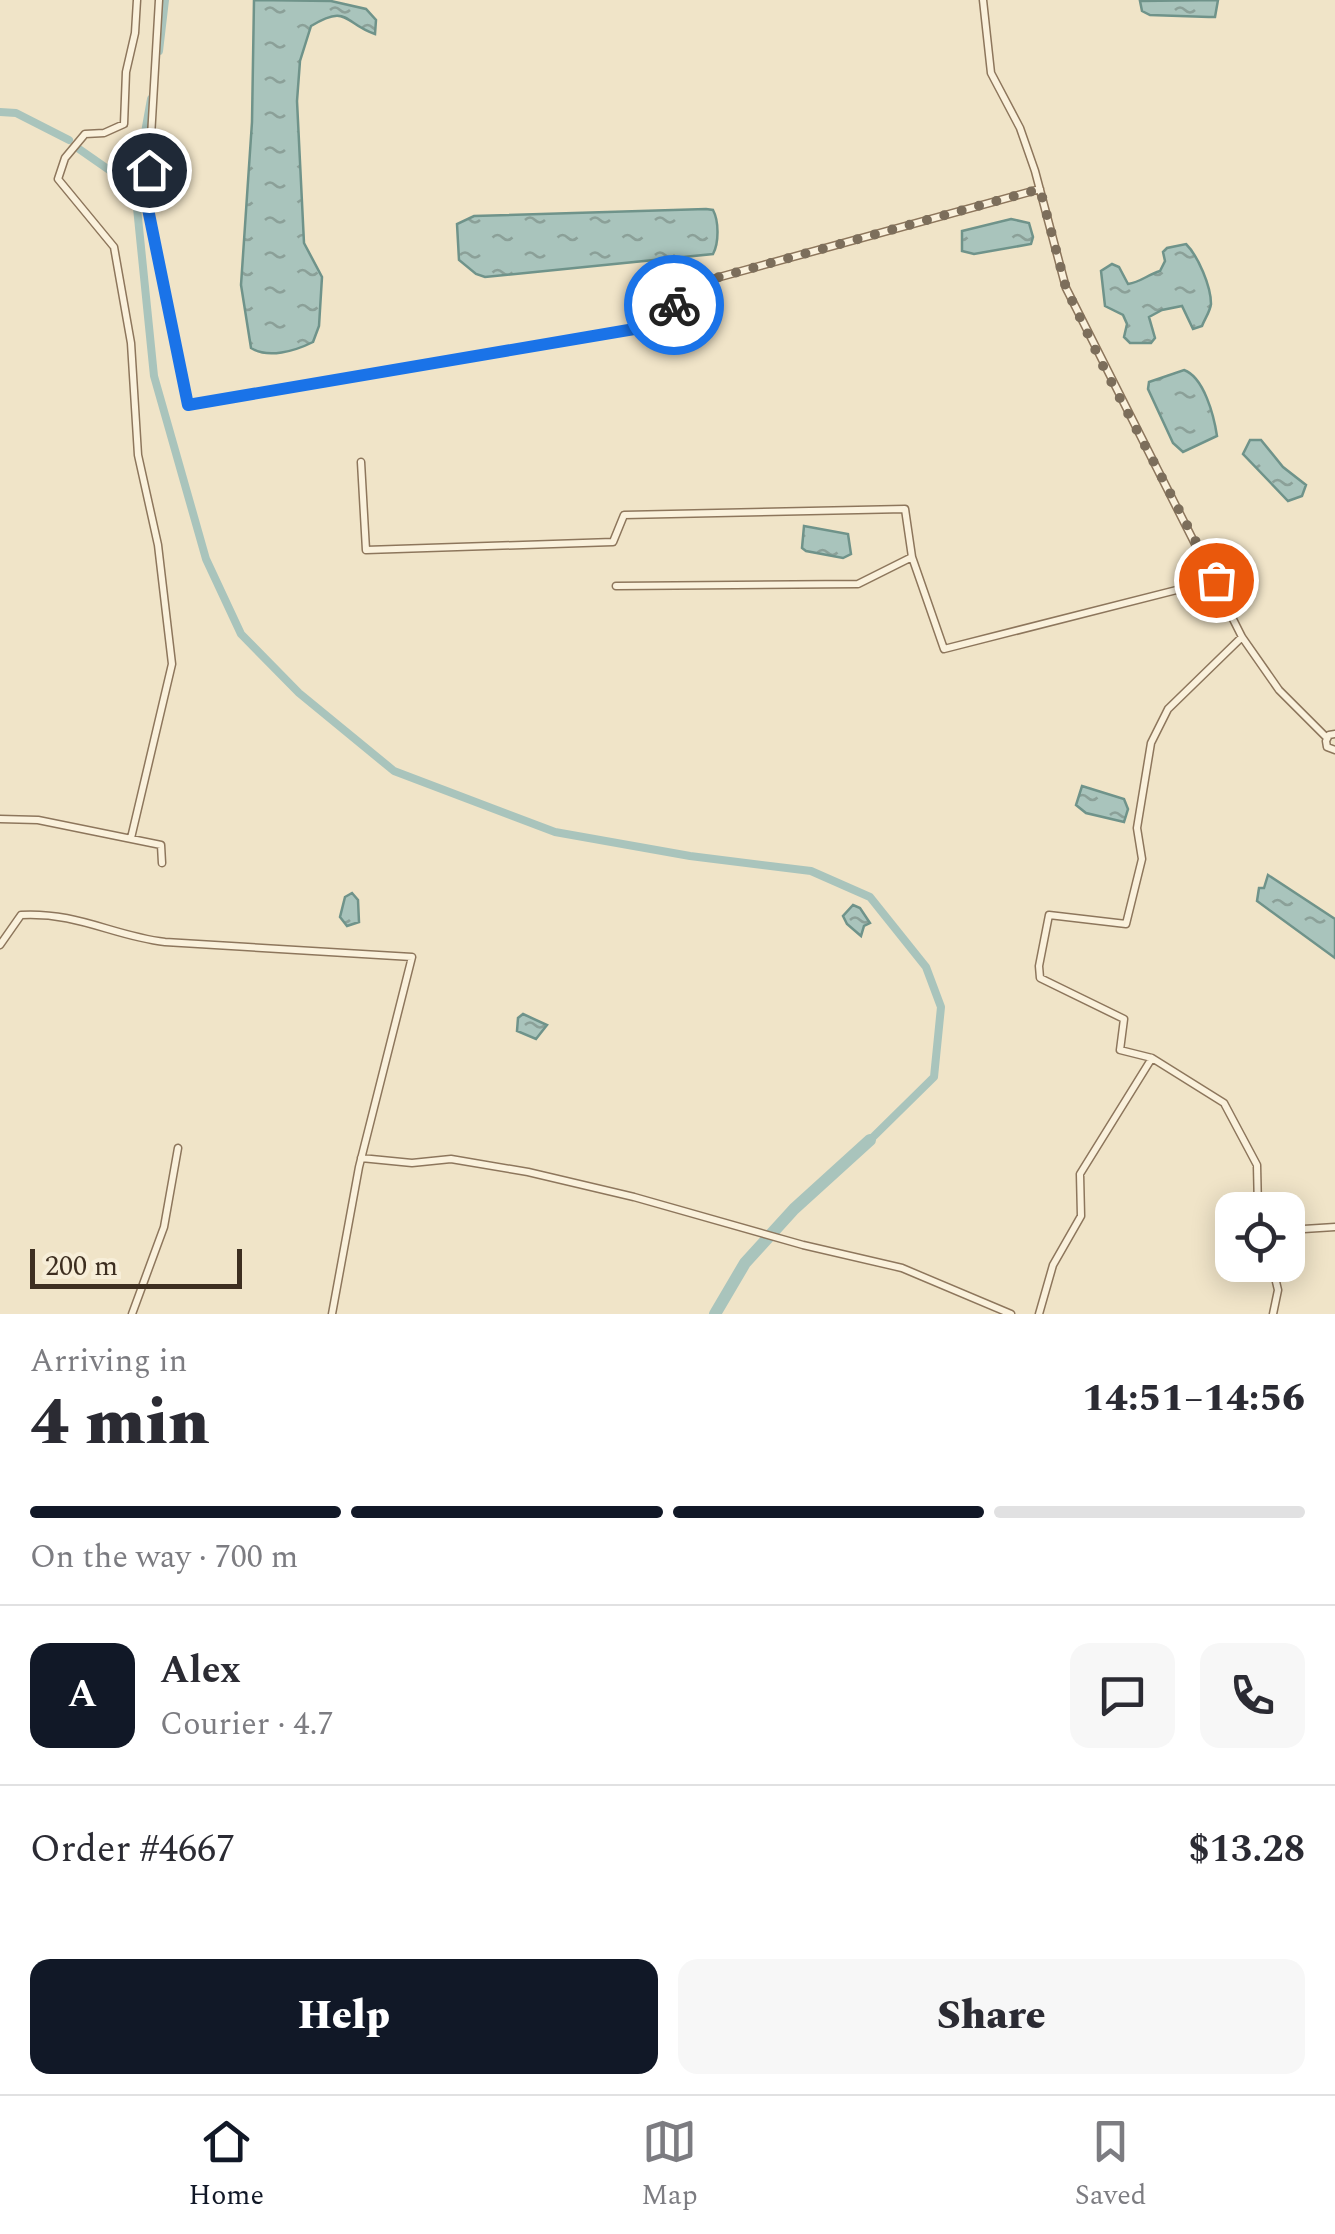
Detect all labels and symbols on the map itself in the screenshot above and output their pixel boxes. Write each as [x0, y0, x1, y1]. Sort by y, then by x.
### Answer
pin [107, 128, 192, 213]
courier [624, 255, 724, 355]
pin [1174, 538, 1259, 623]
scale bar [30, 1244, 242, 1288]

